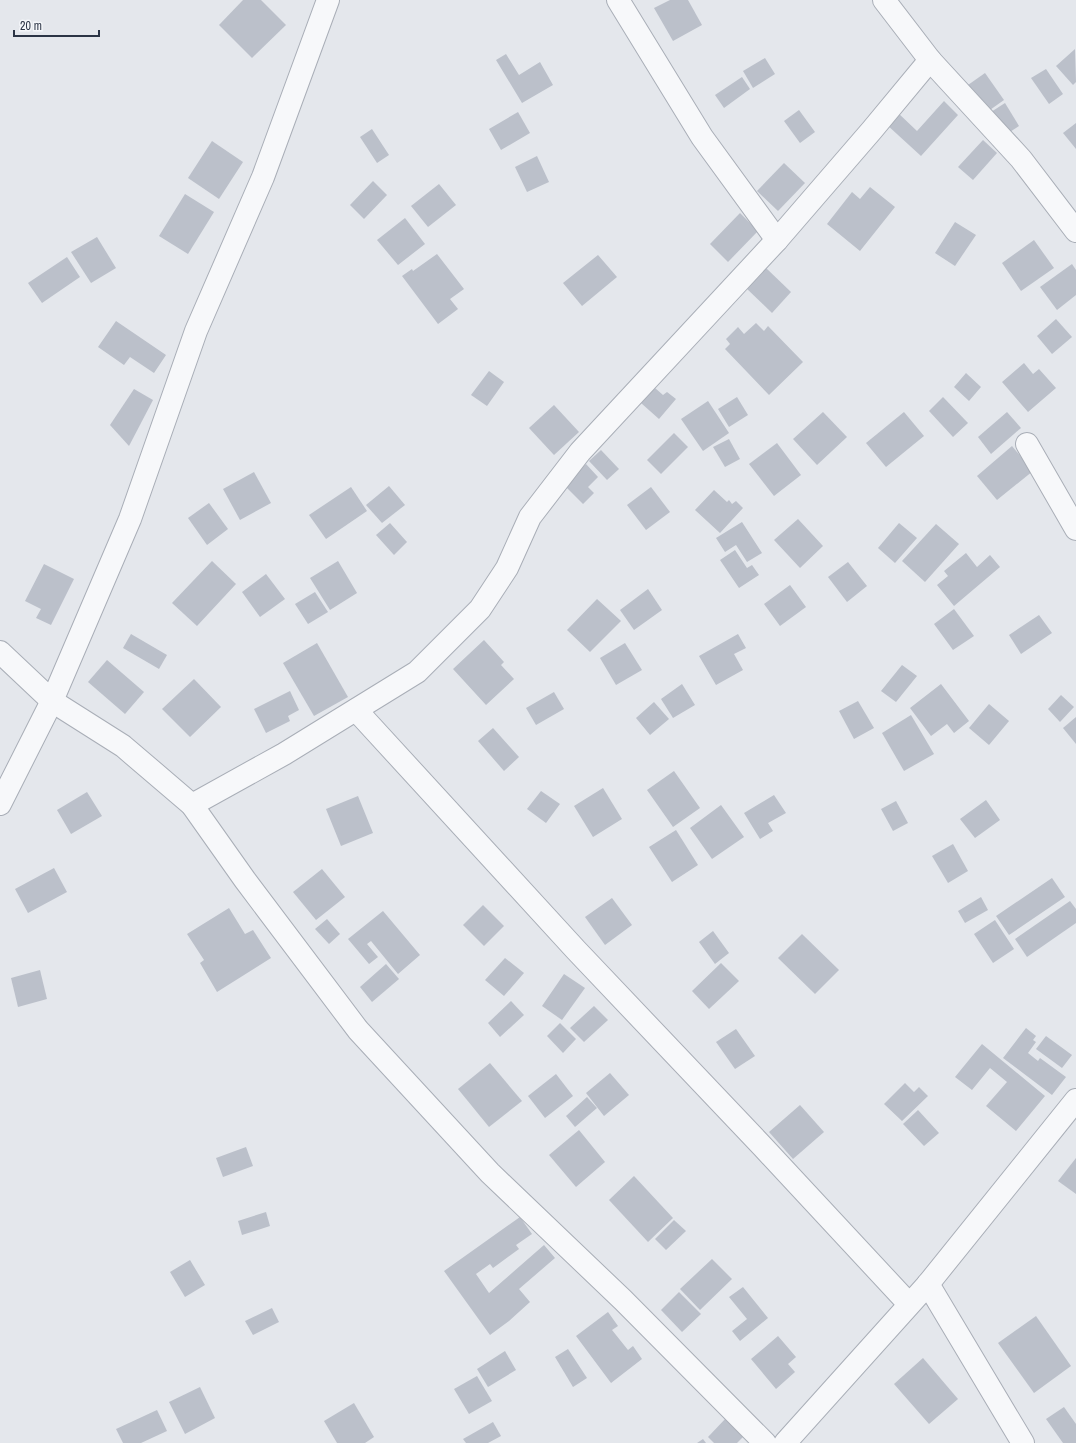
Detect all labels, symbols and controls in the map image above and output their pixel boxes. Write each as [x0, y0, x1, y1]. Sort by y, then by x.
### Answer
scale bar [14, 12, 99, 38]
text: 20 m [20, 18, 42, 34]

